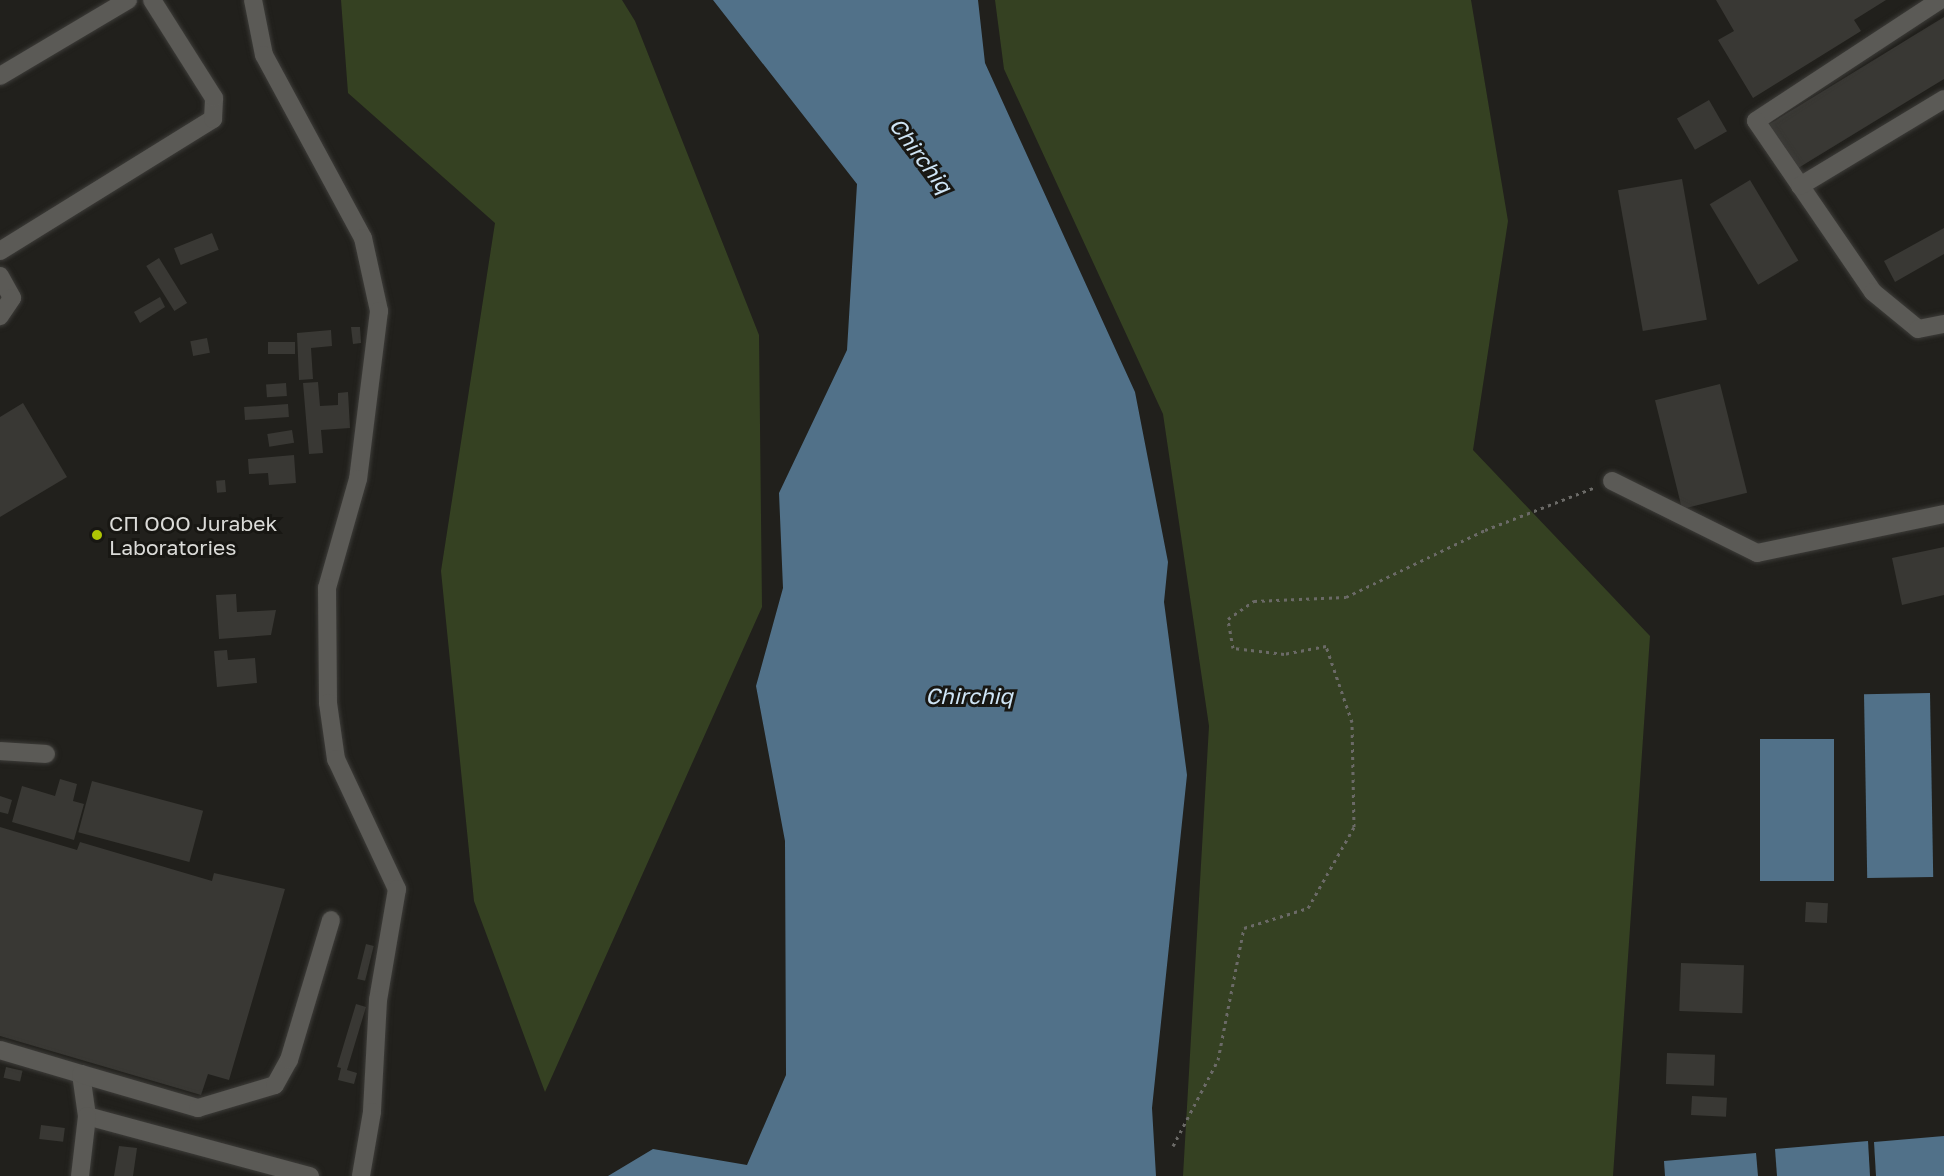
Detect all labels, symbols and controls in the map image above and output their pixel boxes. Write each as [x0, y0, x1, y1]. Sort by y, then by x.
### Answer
water label: Chirchiq [884, 112, 958, 198]
place label: СП ООО Jurabek Laboratories [109, 510, 277, 560]
marker: СП ООО Jurabek Laboratories [90, 528, 104, 542]
water label: Chirchiq [925, 683, 1013, 709]

